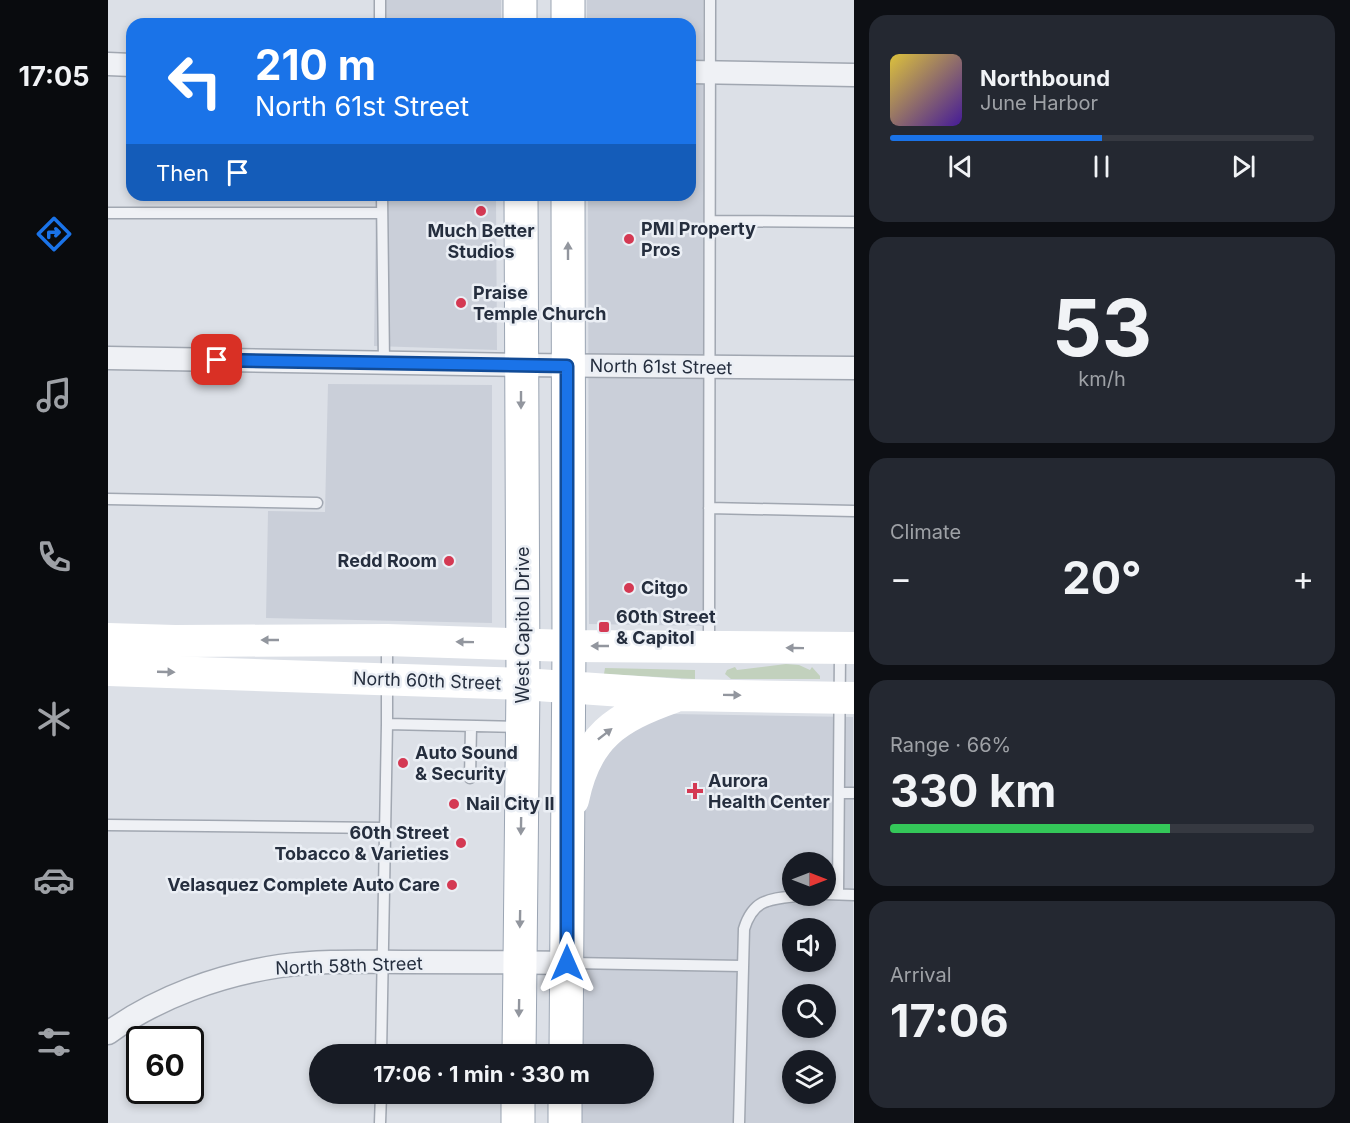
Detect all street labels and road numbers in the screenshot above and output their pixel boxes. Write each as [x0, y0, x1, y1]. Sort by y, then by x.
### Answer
street label: North 61st Street [589, 355, 733, 378]
street label: West Capitol Drive [512, 547, 533, 704]
street label: North 60th Street [353, 667, 502, 694]
street label: North 58th Street [275, 952, 423, 979]

